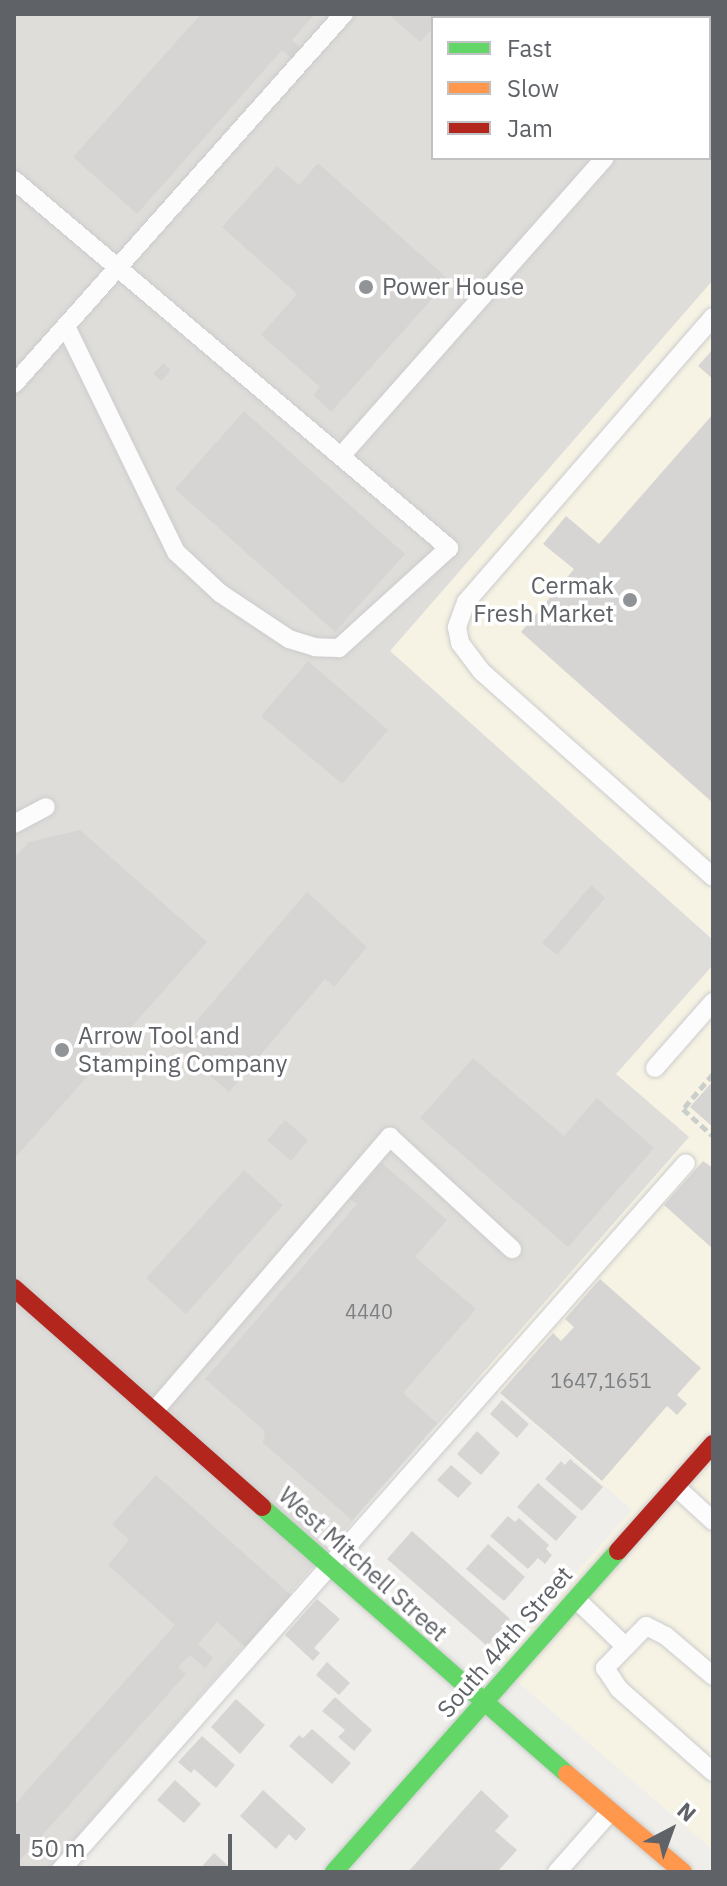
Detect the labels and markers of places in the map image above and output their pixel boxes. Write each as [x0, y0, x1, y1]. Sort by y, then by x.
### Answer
place label: Power House [382, 273, 524, 301]
marker: Power House [357, 278, 375, 296]
place label: Cermak Fresh Market [473, 572, 614, 628]
marker: Cermak Fresh Market [621, 591, 639, 609]
place label: Arrow Tool and Stamping Company [78, 1022, 287, 1078]
marker: Arrow Tool and Stamping Company [53, 1041, 71, 1059]

